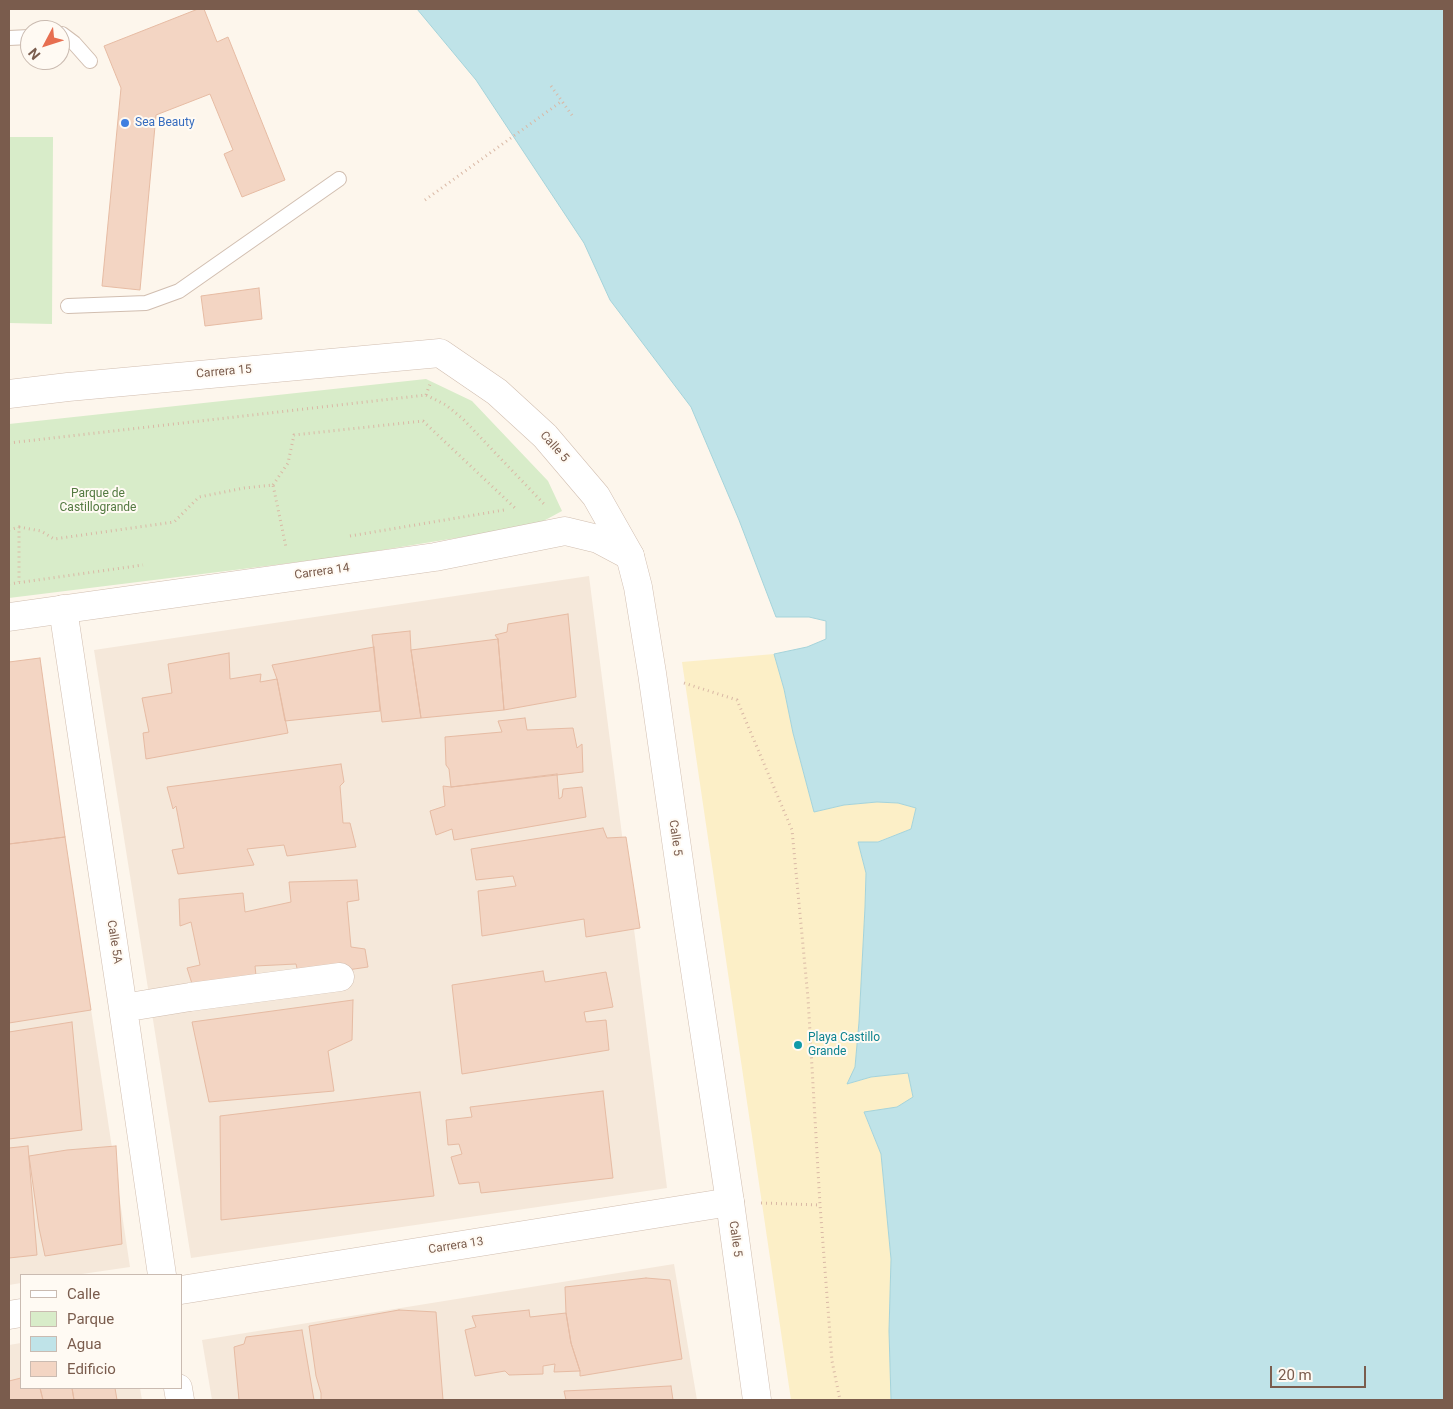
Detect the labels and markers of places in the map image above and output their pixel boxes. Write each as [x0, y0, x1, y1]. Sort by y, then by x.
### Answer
place label: Sea Beauty [135, 116, 195, 130]
marker: Sea Beauty [119, 117, 131, 129]
place label: Playa Castillo Grande [808, 1031, 880, 1059]
marker: Playa Castillo Grande [792, 1039, 804, 1051]

